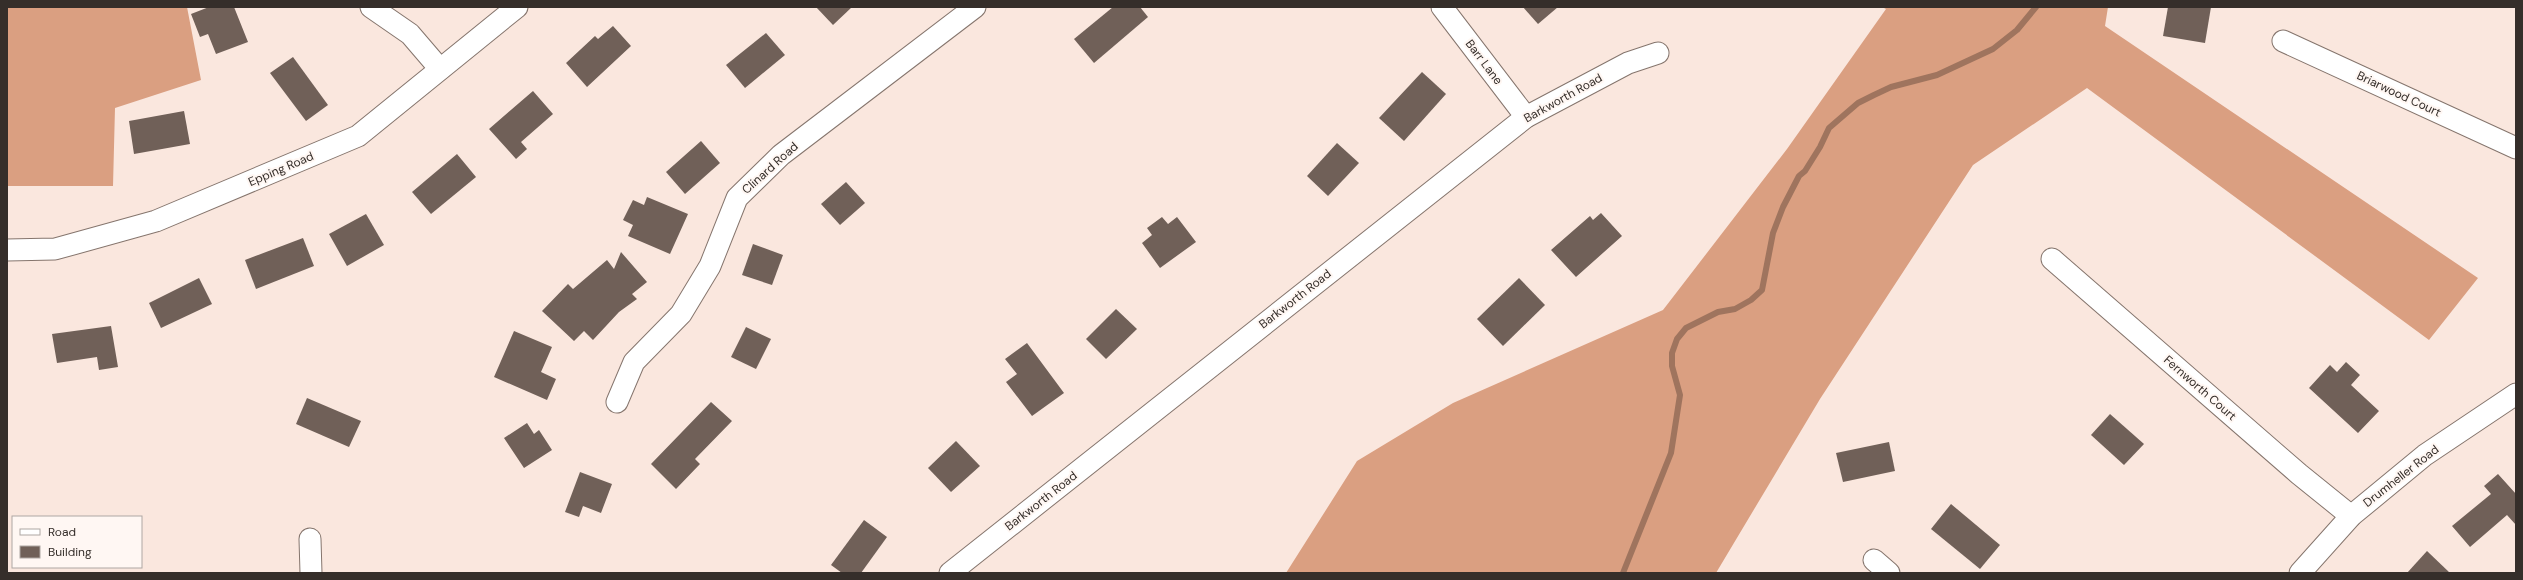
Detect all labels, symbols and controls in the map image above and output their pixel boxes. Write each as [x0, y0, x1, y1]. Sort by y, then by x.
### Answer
street label: Barr Lane [1462, 36, 1506, 88]
street label: Briarwood Court [2354, 67, 2444, 121]
street label: Barkworth Road [1521, 70, 1605, 126]
street label: Clinard Road [738, 138, 802, 198]
street label: Epping Road [246, 148, 316, 190]
street label: Barkworth Road [1256, 266, 1334, 332]
street label: Fernworth Court [2160, 352, 2240, 424]
street label: Drumheller Road [2360, 441, 2442, 511]
street label: Barkworth Road [1002, 468, 1080, 534]
legend [12, 516, 142, 568]
text: Road [48, 524, 76, 540]
text: Building [48, 544, 92, 560]

